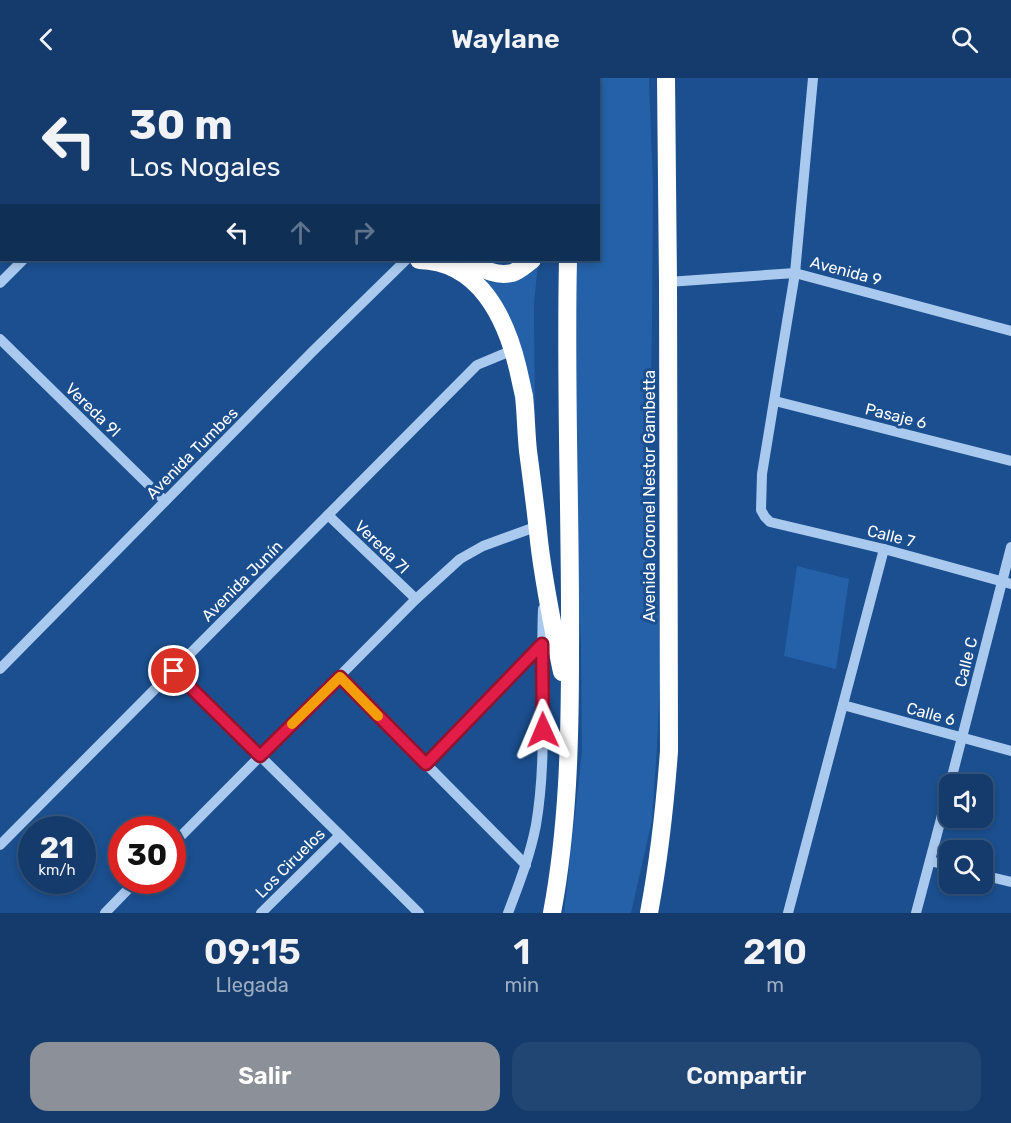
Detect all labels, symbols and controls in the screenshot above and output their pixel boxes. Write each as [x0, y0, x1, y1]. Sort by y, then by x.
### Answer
icon: back [30, 23, 63, 56]
text: Waylane [451, 23, 560, 55]
icon: search [948, 23, 981, 56]
text: 30 m [129, 100, 233, 150]
icon: left [30, 102, 108, 180]
text: Los Nogales [129, 151, 281, 183]
icon: left [221, 216, 254, 249]
icon: ahead [284, 216, 317, 249]
icon: right [347, 216, 380, 249]
street label: Avenida 9 [808, 252, 884, 290]
street label: Avenida Coronel Nestor Gambetta [640, 370, 659, 622]
street label: Vereda 9I [61, 379, 125, 441]
street label: Pasaje 6 [863, 399, 929, 433]
street label: Avenida Tumbes [142, 403, 242, 503]
street label: Vereda 7I [351, 516, 413, 578]
street label: Calle 7 [865, 521, 917, 551]
street label: Avenida Junín [198, 537, 286, 625]
street label: Calle C [951, 635, 981, 689]
pin [148, 645, 199, 696]
icon: arrive [157, 654, 190, 687]
position arrow [511, 698, 575, 762]
street label: Calle 6 [904, 698, 958, 730]
map controls [939, 774, 993, 894]
button: sound [939, 774, 993, 828]
speed limit sign: 30 [108, 816, 186, 894]
street label: Los Ciruelos [251, 824, 329, 902]
text: 21 [40, 830, 74, 866]
button: search [939, 840, 993, 894]
text: km/h [38, 861, 76, 879]
text: 09:15 [204, 930, 301, 973]
text: 1 [513, 930, 530, 973]
text: 210 [743, 930, 807, 973]
text: Llegada [216, 973, 289, 997]
text: min [504, 973, 539, 997]
text: m [766, 973, 784, 997]
button: Salir [30, 1042, 500, 1111]
button: Compartir [512, 1042, 981, 1111]

